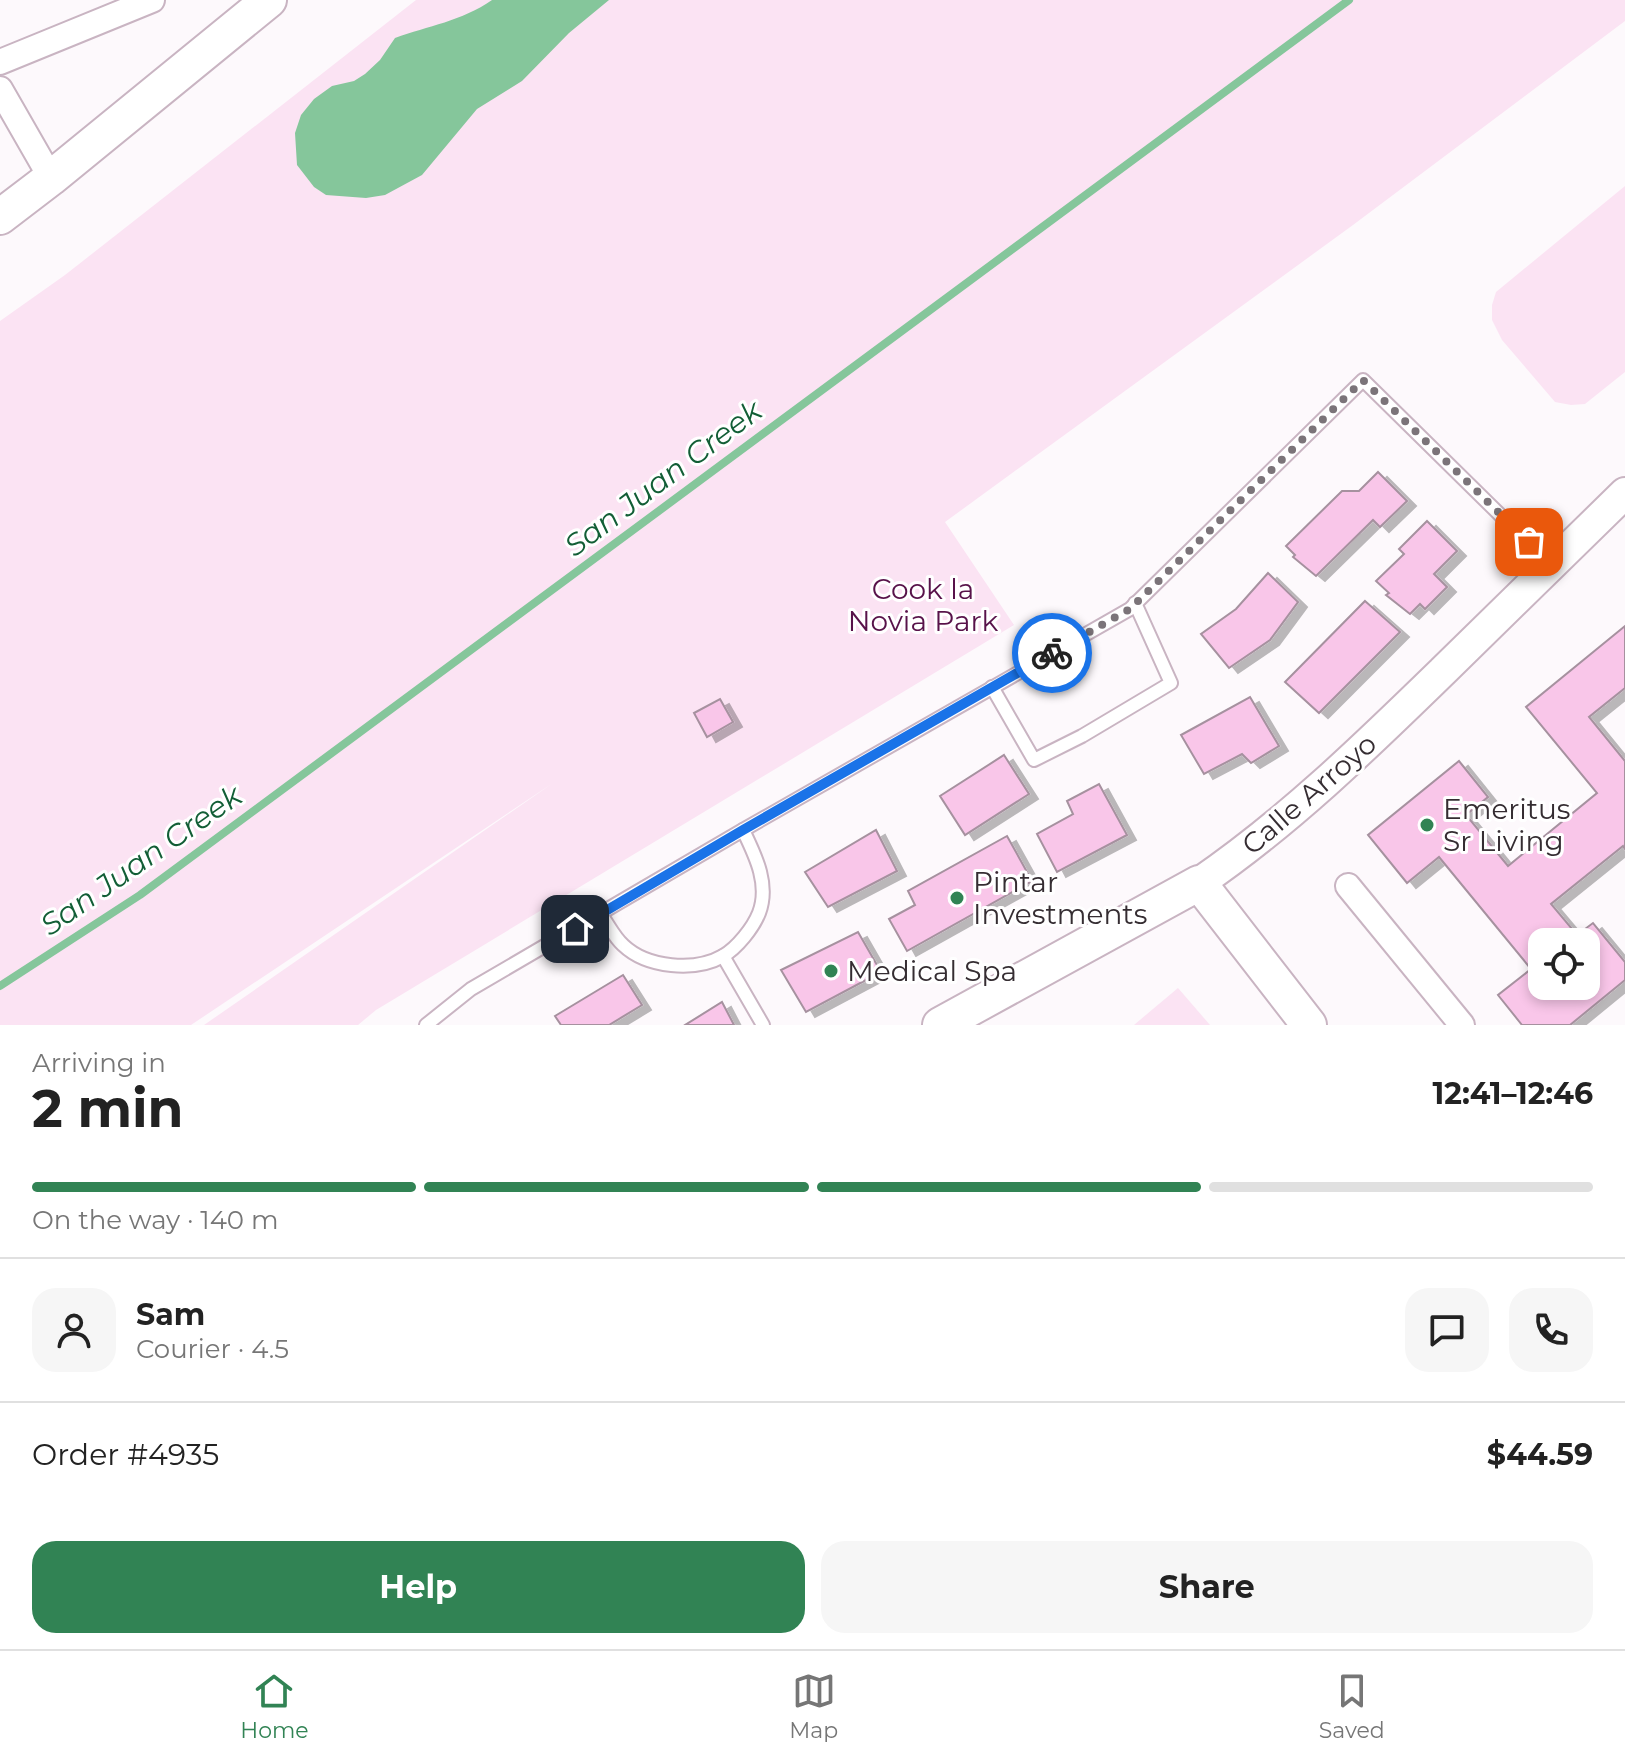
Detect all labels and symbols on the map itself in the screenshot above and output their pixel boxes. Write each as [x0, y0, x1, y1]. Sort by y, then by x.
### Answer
water label: San Juan Creek [557, 391, 770, 564]
pin [1495, 508, 1563, 576]
park label: Cook la Novia Park [848, 572, 998, 638]
courier [1012, 613, 1092, 693]
street label: Calle Arroyo [1235, 726, 1383, 862]
water label: San Juan Creek [33, 776, 250, 943]
place label: Emeritus Sr Living [1443, 792, 1571, 858]
marker: Emeritus Sr Living [1418, 816, 1436, 834]
place label: Pintar Investments [973, 865, 1147, 931]
marker: Pintar Investments [948, 889, 966, 907]
pin [541, 895, 609, 963]
place label: Medical Spa [847, 954, 1017, 988]
marker: Medical Spa [822, 962, 840, 980]

